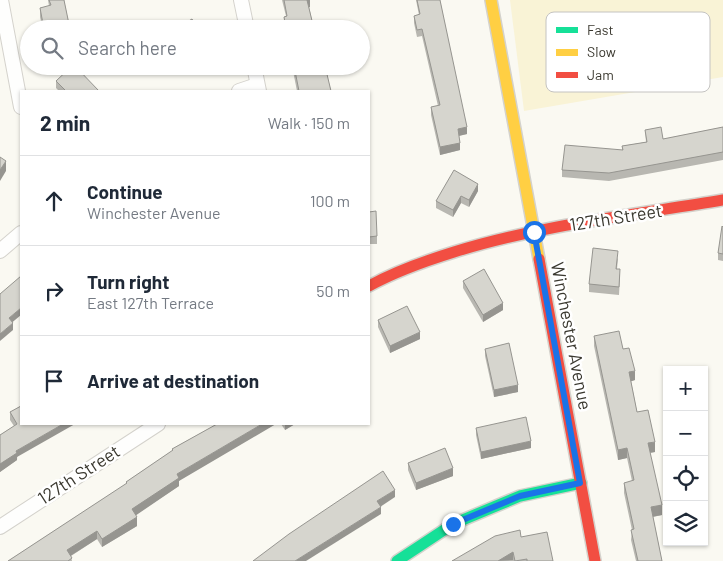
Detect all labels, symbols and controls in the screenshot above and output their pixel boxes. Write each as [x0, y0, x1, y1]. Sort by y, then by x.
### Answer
legend [546, 12, 710, 92]
search box [20, 20, 370, 75]
text: Fast [587, 21, 613, 38]
icon: search [38, 34, 66, 62]
text: Search here [78, 36, 177, 59]
text: Slow [587, 43, 616, 60]
text: Jam [587, 66, 614, 83]
text: 2 min [40, 110, 90, 135]
text: Walk · 150 m [268, 113, 350, 132]
text: Continue [87, 180, 163, 203]
icon: ahead [40, 187, 68, 215]
text: 100 m [310, 191, 350, 210]
street label: 127th Street [568, 199, 664, 235]
text: Winchester Avenue [87, 203, 221, 222]
route start [523, 221, 546, 244]
street label: Winchester Avenue [547, 260, 597, 412]
text: Turn right [87, 270, 169, 293]
icon: right [40, 277, 68, 305]
text: 50 m [316, 281, 350, 300]
text: East 127th Terrace [87, 293, 214, 312]
map controls [663, 366, 708, 546]
button: + [663, 366, 708, 411]
icon: arrive [40, 367, 68, 395]
text: Arrive at destination [87, 369, 259, 392]
button: − [663, 411, 708, 456]
street label: 127th Street [33, 439, 124, 509]
button: locate [663, 456, 708, 501]
button: layers [663, 501, 708, 546]
route end [442, 513, 465, 536]

